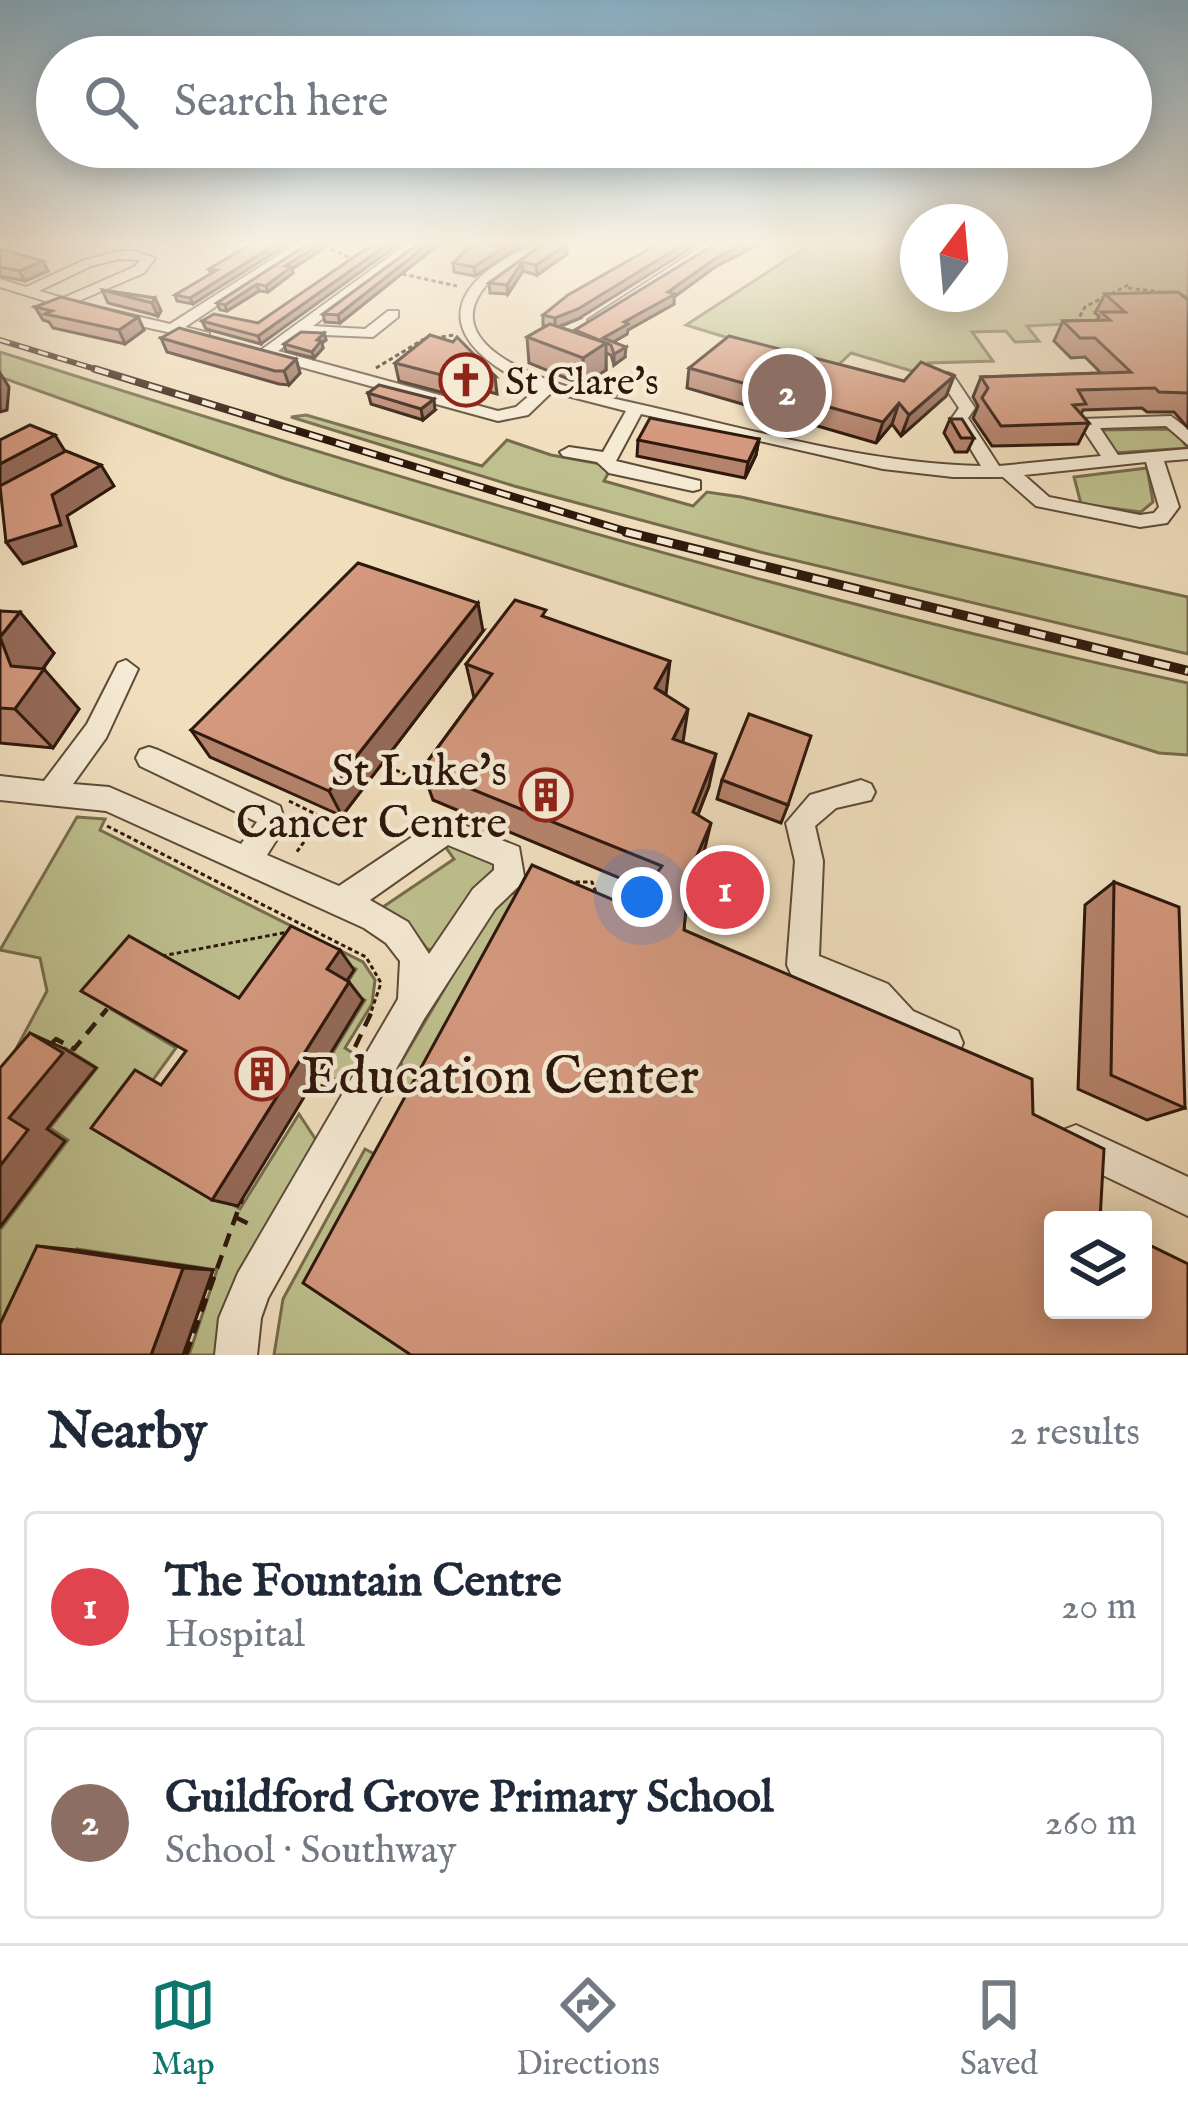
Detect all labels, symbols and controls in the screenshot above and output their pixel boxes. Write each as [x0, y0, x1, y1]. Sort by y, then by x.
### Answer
search box [36, 36, 1152, 168]
icon: search [78, 69, 144, 135]
text: Search here [174, 74, 388, 131]
north arrow [900, 204, 1008, 312]
pin: 2 [748, 348, 826, 438]
church icon: St Clare's [438, 352, 494, 408]
place label: St Clare's [505, 359, 659, 408]
place label: St Luke's Cancer Centre [236, 744, 507, 853]
building icon: St Luke's Cancer Centre [518, 767, 574, 823]
pin: 1 [686, 845, 764, 935]
your location [612, 867, 672, 927]
place label: Education Center [301, 1044, 699, 1113]
building icon: Education Center [234, 1046, 290, 1102]
map controls [1044, 1211, 1152, 1319]
button: layers [1044, 1211, 1152, 1319]
text: Nearby [48, 1401, 207, 1466]
text: 2 results [1009, 1409, 1140, 1458]
text: The Fountain Centre [165, 1554, 562, 1611]
text: 1 [83, 1583, 97, 1632]
text: 20 m [1061, 1583, 1137, 1632]
text: Hospital [165, 1611, 305, 1660]
text: Guildford Grove Primary School [165, 1770, 773, 1827]
text: 2 [81, 1799, 99, 1848]
text: 260 m [1044, 1799, 1137, 1848]
text: School · Southway [165, 1827, 456, 1876]
tab: Map [150, 1972, 216, 2086]
tab: Directions [516, 1972, 660, 2086]
tab: Saved [960, 1972, 1038, 2086]

